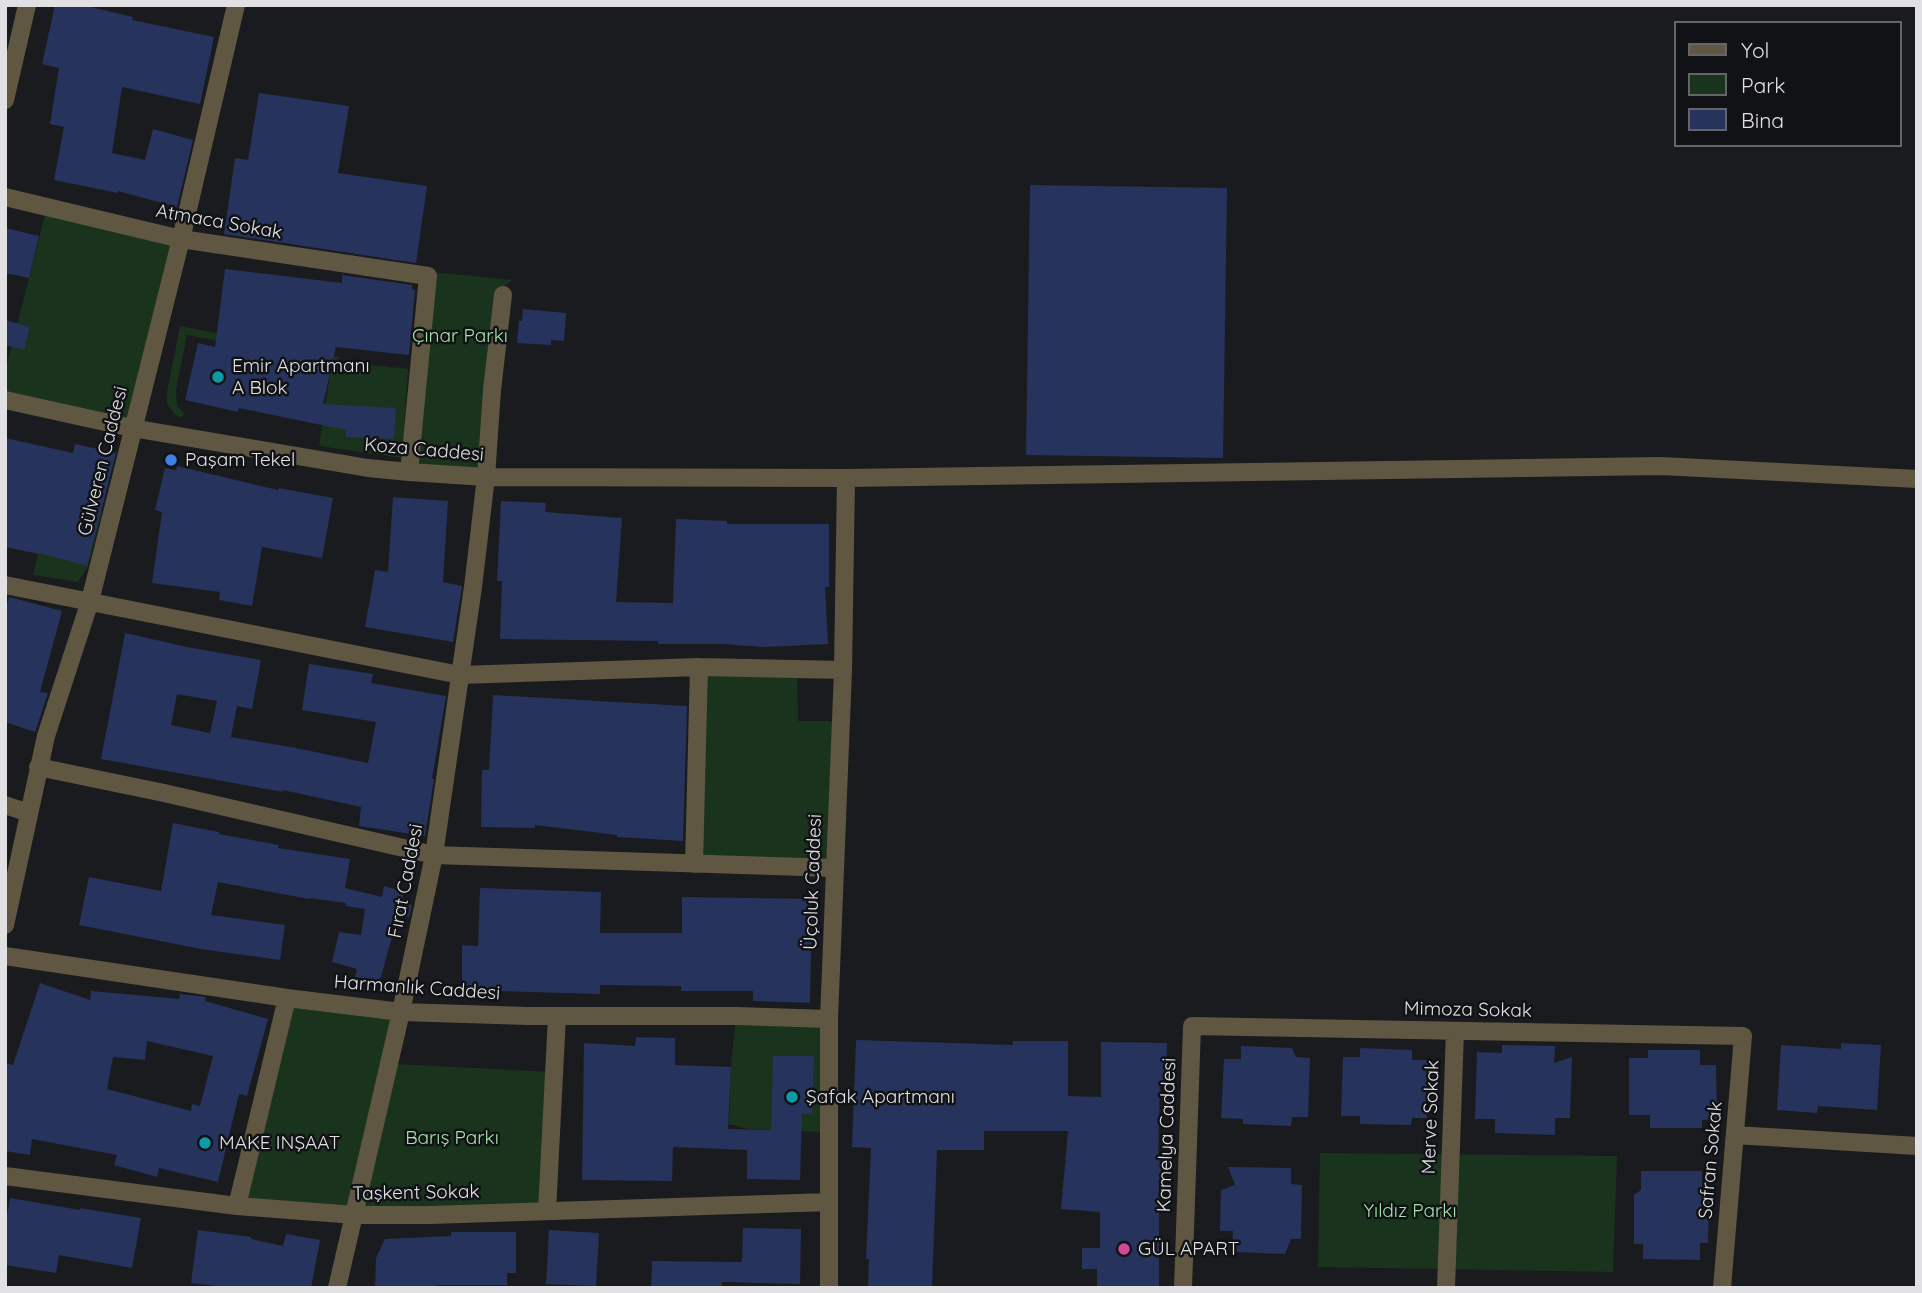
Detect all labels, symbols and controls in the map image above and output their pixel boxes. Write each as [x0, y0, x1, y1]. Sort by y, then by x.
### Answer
legend [1674, 21, 1901, 147]
text: Yol [1741, 37, 1769, 63]
text: Park [1741, 72, 1785, 98]
text: Bina [1741, 107, 1784, 133]
street label: Atmaca Sokak [154, 200, 284, 244]
park label: Çınar Parkı [412, 325, 508, 347]
place label: Emir Apartmanı A Blok [232, 355, 370, 399]
marker: Emir Apartmanı A Blok [210, 369, 226, 385]
street label: Gülveren Caddesi [73, 384, 133, 538]
street label: Koza Caddesi [363, 433, 485, 467]
place label: Paşam Tekel [185, 449, 295, 471]
marker: Paşam Tekel [163, 452, 179, 468]
street label: Üçoluk Caddesi [799, 814, 827, 950]
street label: Fırat Caddesi [384, 822, 428, 940]
street label: Harmanlık Caddesi [333, 971, 501, 1005]
street label: Mimoza Sokak [1404, 997, 1532, 1023]
street label: Kamelya Caddesi [1153, 1057, 1181, 1213]
street label: Merve Sokak [1418, 1059, 1444, 1175]
place label: Şafak Apartmanı [806, 1086, 955, 1108]
marker: Şafak Apartmanı [784, 1089, 800, 1105]
street label: Safran Sokak [1695, 1100, 1727, 1220]
park label: Barış Parkı [405, 1127, 499, 1149]
place label: MAKE INŞAAT [219, 1132, 340, 1154]
marker: MAKE INŞAAT [197, 1135, 213, 1151]
street label: Taşkent Sokak [352, 1180, 480, 1206]
park label: Yıldız Parkı [1363, 1200, 1457, 1222]
place label: GÜL APART [1138, 1238, 1239, 1260]
marker: GÜL APART [1116, 1241, 1132, 1257]

